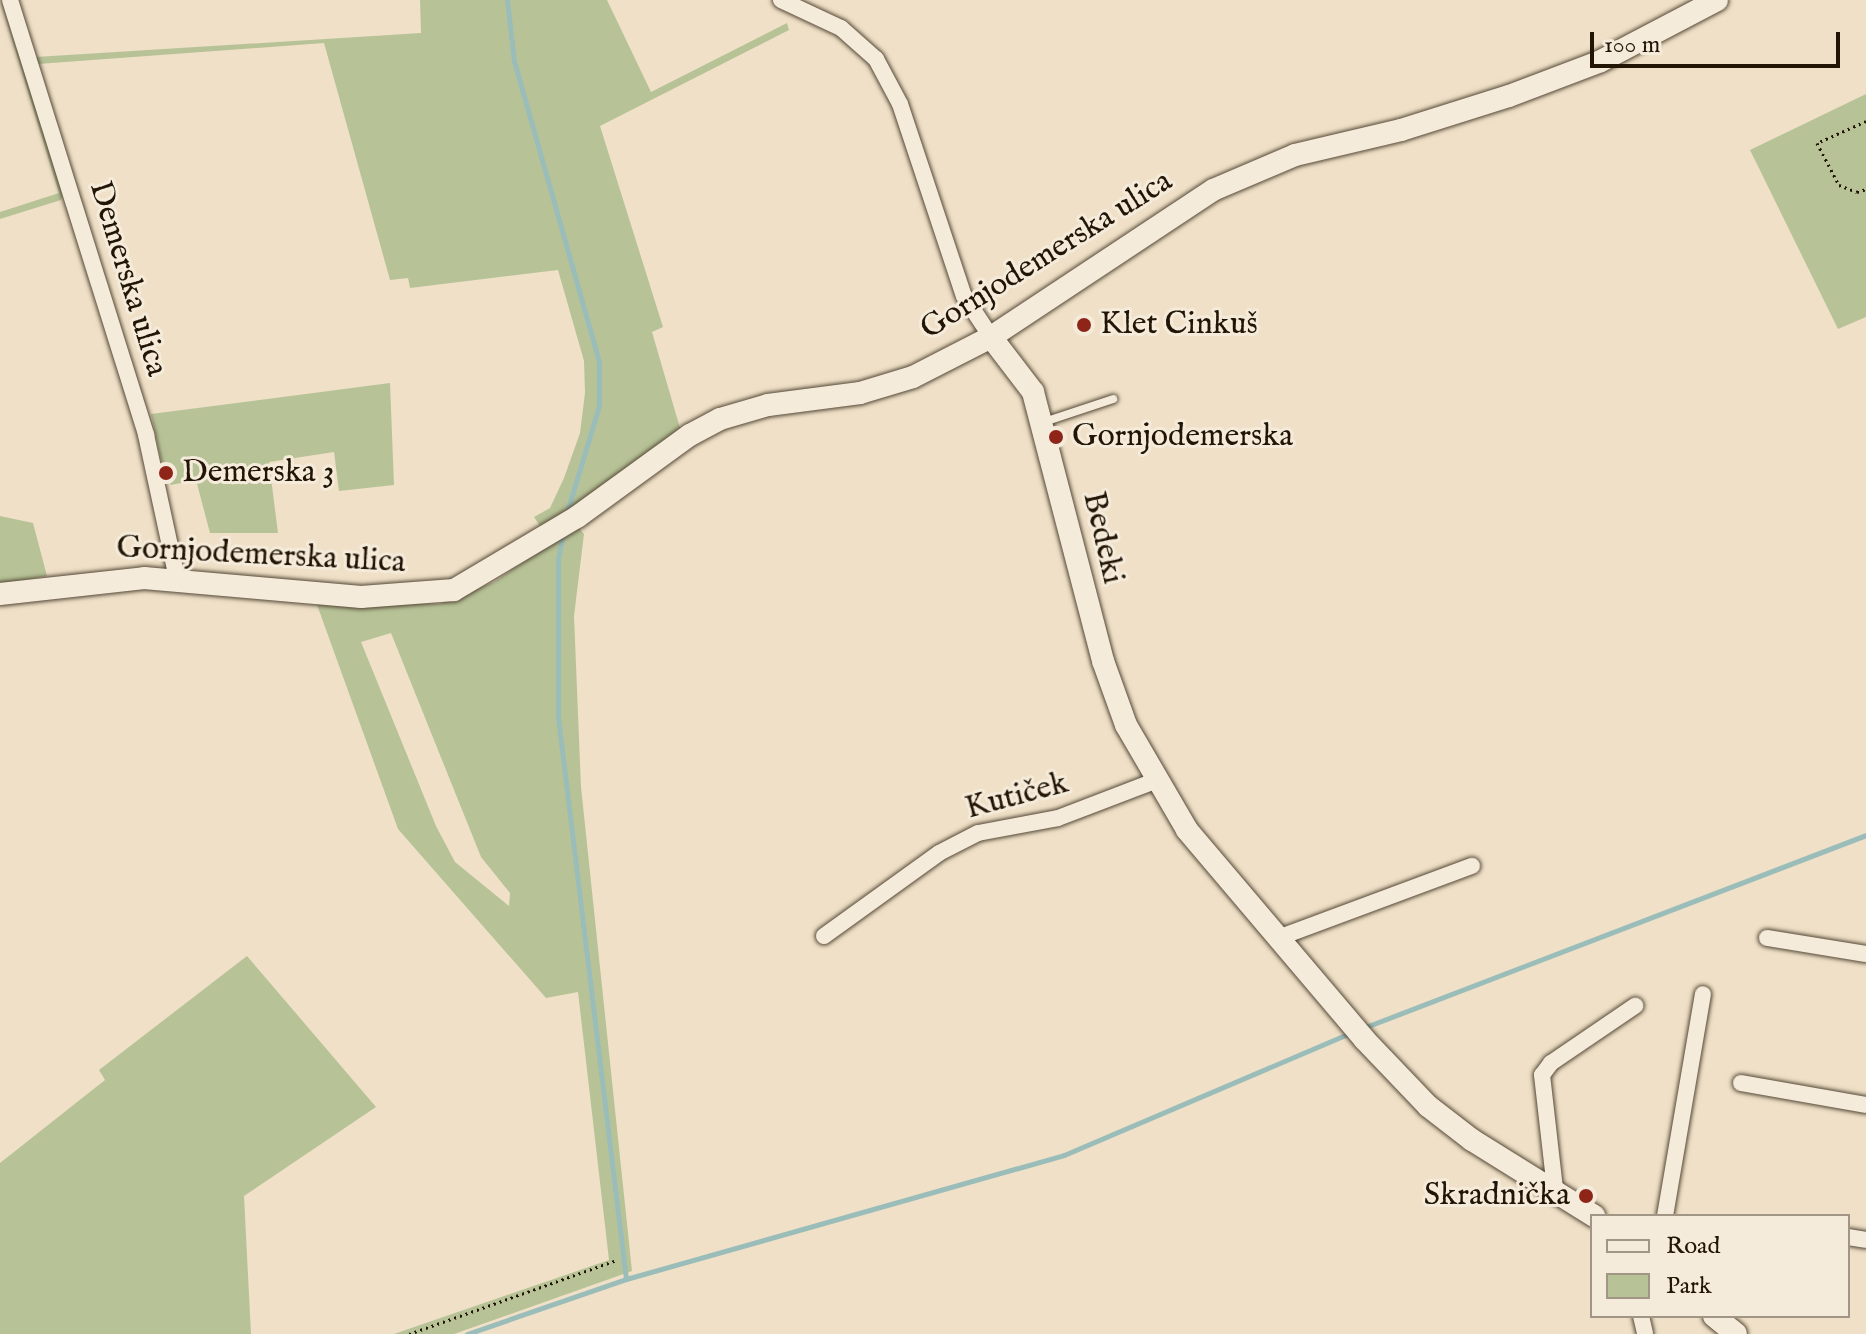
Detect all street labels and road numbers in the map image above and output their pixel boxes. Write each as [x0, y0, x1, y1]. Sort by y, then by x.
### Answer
street label: Gornjodemerska ulica [914, 163, 1180, 349]
street label: Demerska ulica [79, 177, 175, 381]
street label: Bedeki [1073, 488, 1131, 588]
street label: Gornjodemerska ulica [115, 529, 407, 583]
street label: Kutiček [962, 765, 1072, 829]

